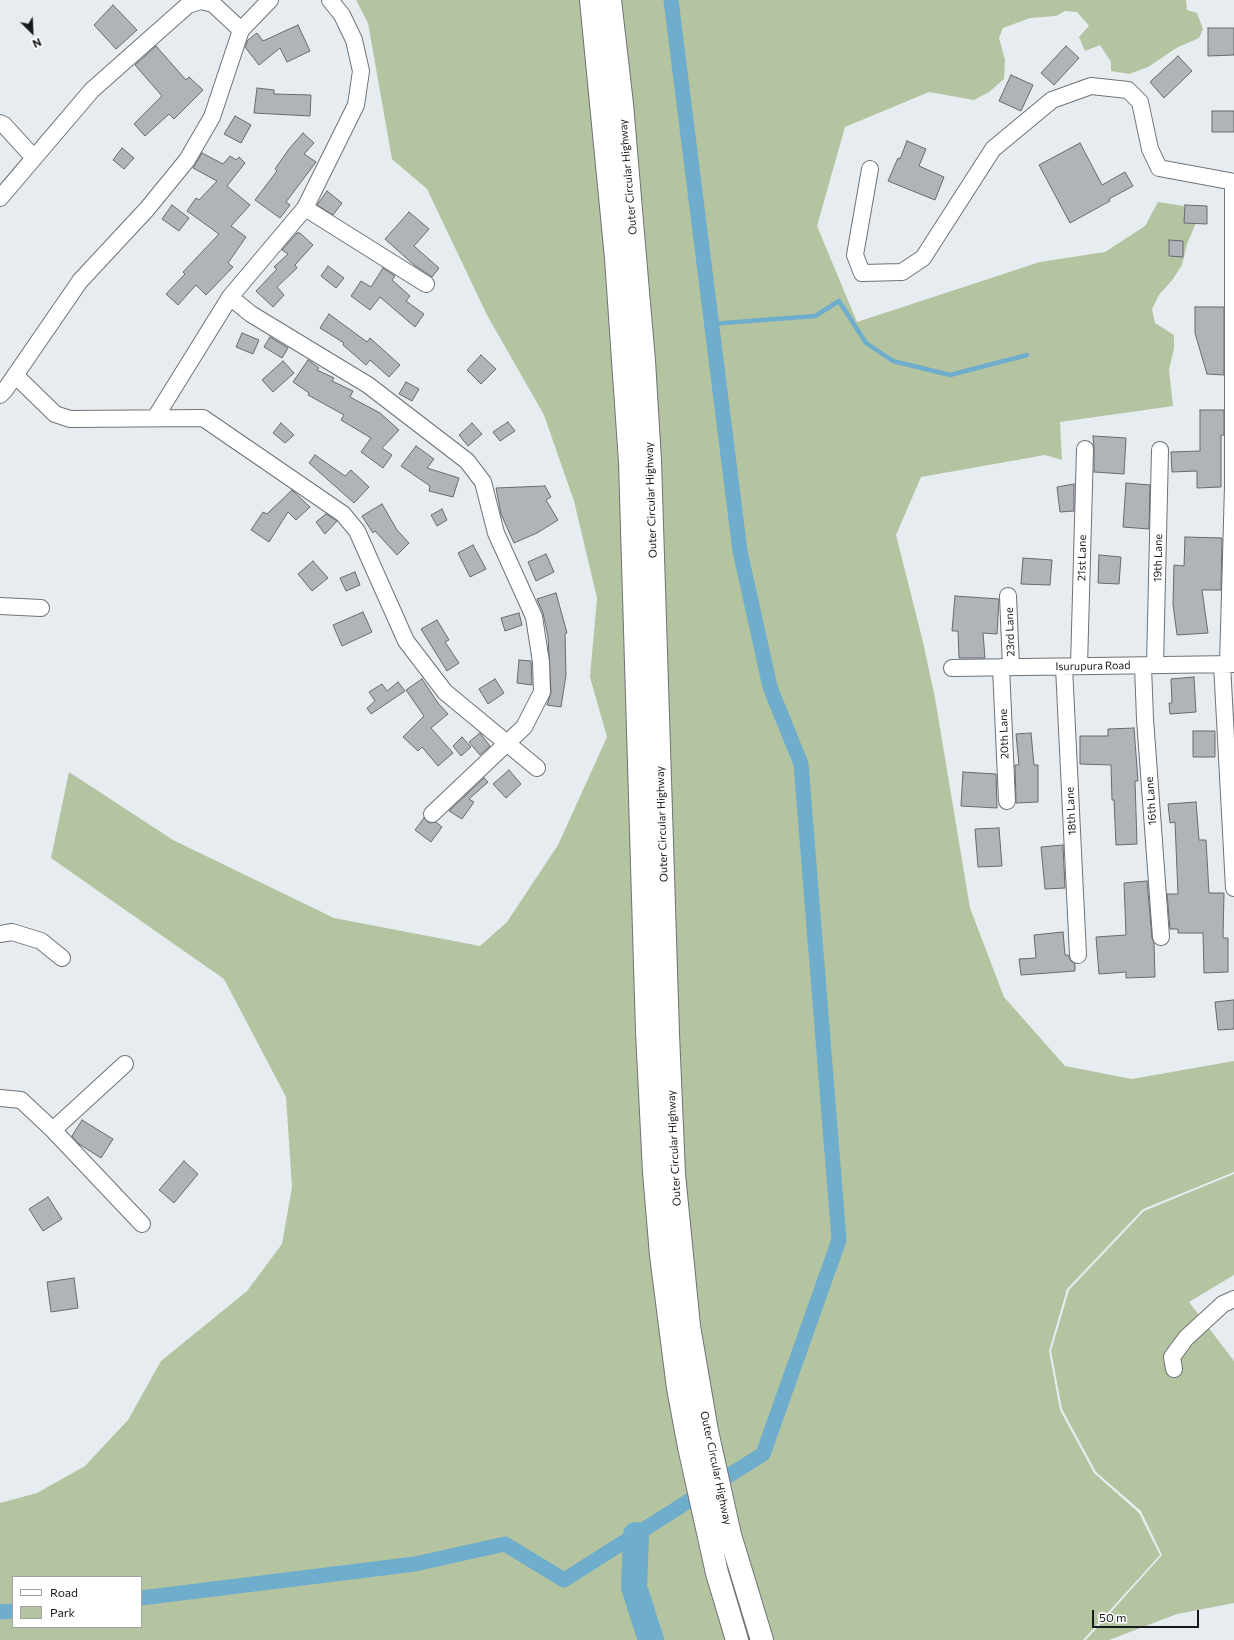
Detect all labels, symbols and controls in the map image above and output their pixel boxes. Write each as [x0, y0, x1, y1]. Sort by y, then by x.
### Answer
north arrow [12, 12, 52, 52]
text: N [31, 36, 44, 51]
street label: Outer Circular Highway [616, 119, 640, 235]
street label: Outer Circular Highway [642, 442, 660, 558]
street label: 19th Lane [1151, 534, 1165, 582]
street label: 21st Lane [1075, 535, 1089, 581]
street label: 23rd Lane [1003, 607, 1017, 657]
street label: Isurupura Road [1055, 659, 1131, 673]
street label: 20th Lane [997, 709, 1011, 759]
street label: Outer Circular Highway [653, 766, 671, 882]
street label: 16th Lane [1143, 776, 1159, 826]
street label: 18th Lane [1063, 786, 1079, 836]
street label: Outer Circular Highway [664, 1090, 684, 1206]
street label: Outer Circular Highway [697, 1410, 735, 1526]
legend [12, 1576, 142, 1628]
text: Road [50, 1585, 78, 1599]
scale bar [1094, 1602, 1201, 1628]
text: Park [50, 1605, 75, 1619]
text: 50 m [1099, 1610, 1127, 1624]

